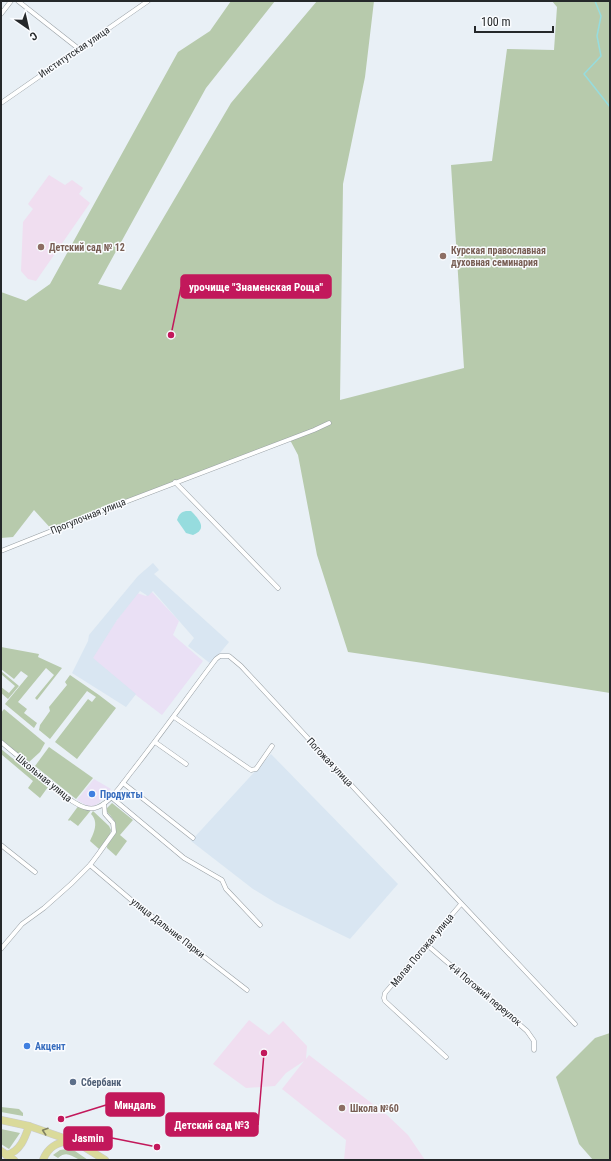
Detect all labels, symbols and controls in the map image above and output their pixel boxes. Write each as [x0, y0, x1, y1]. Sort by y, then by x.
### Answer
north arrow [8, 8, 48, 48]
scale bar [475, 8, 553, 34]
text: 100 m [481, 15, 511, 29]
street label: Институтская улица [36, 24, 112, 80]
text: С [27, 29, 40, 43]
marker: Детский сад № 12 [36, 242, 46, 252]
place label: Детский сад № 12 [49, 242, 125, 253]
place label: Курская православная духовная семинария [451, 245, 546, 268]
marker: Курская православная духовная семинария [438, 251, 448, 261]
callout: урочище "Знаменская Роща" [181, 275, 331, 298]
text: урочище "Знаменская Роща" [189, 281, 324, 294]
street label: Прогулочная улица [49, 496, 127, 536]
street label: Погожая улица [305, 735, 355, 789]
street label: Школьная улица [14, 752, 74, 804]
marker: Продукты [87, 789, 97, 799]
place label: Продукты [100, 789, 143, 800]
street label: улица Дальние Парки [129, 896, 207, 960]
street label: Малая Погожая улица [388, 911, 456, 989]
street label: 4-й Погожий переулок [446, 960, 524, 1028]
marker: Акцент [22, 1041, 32, 1051]
place label: Акцент [35, 1041, 66, 1052]
marker: Сбербанк [68, 1077, 78, 1087]
place label: Сбербанк [81, 1077, 121, 1088]
callout: Миндаль [106, 1093, 164, 1116]
text: Миндаль [114, 1099, 156, 1112]
marker: Школа №60 [337, 1103, 347, 1113]
place label: Школа №60 [350, 1103, 399, 1114]
callout: Детский сад №3 [166, 1113, 258, 1136]
text: Детский сад №3 [174, 1119, 250, 1132]
callout: Jasmin [64, 1127, 112, 1150]
one-way arrow [41, 1128, 48, 1136]
text: Jasmin [72, 1132, 104, 1145]

